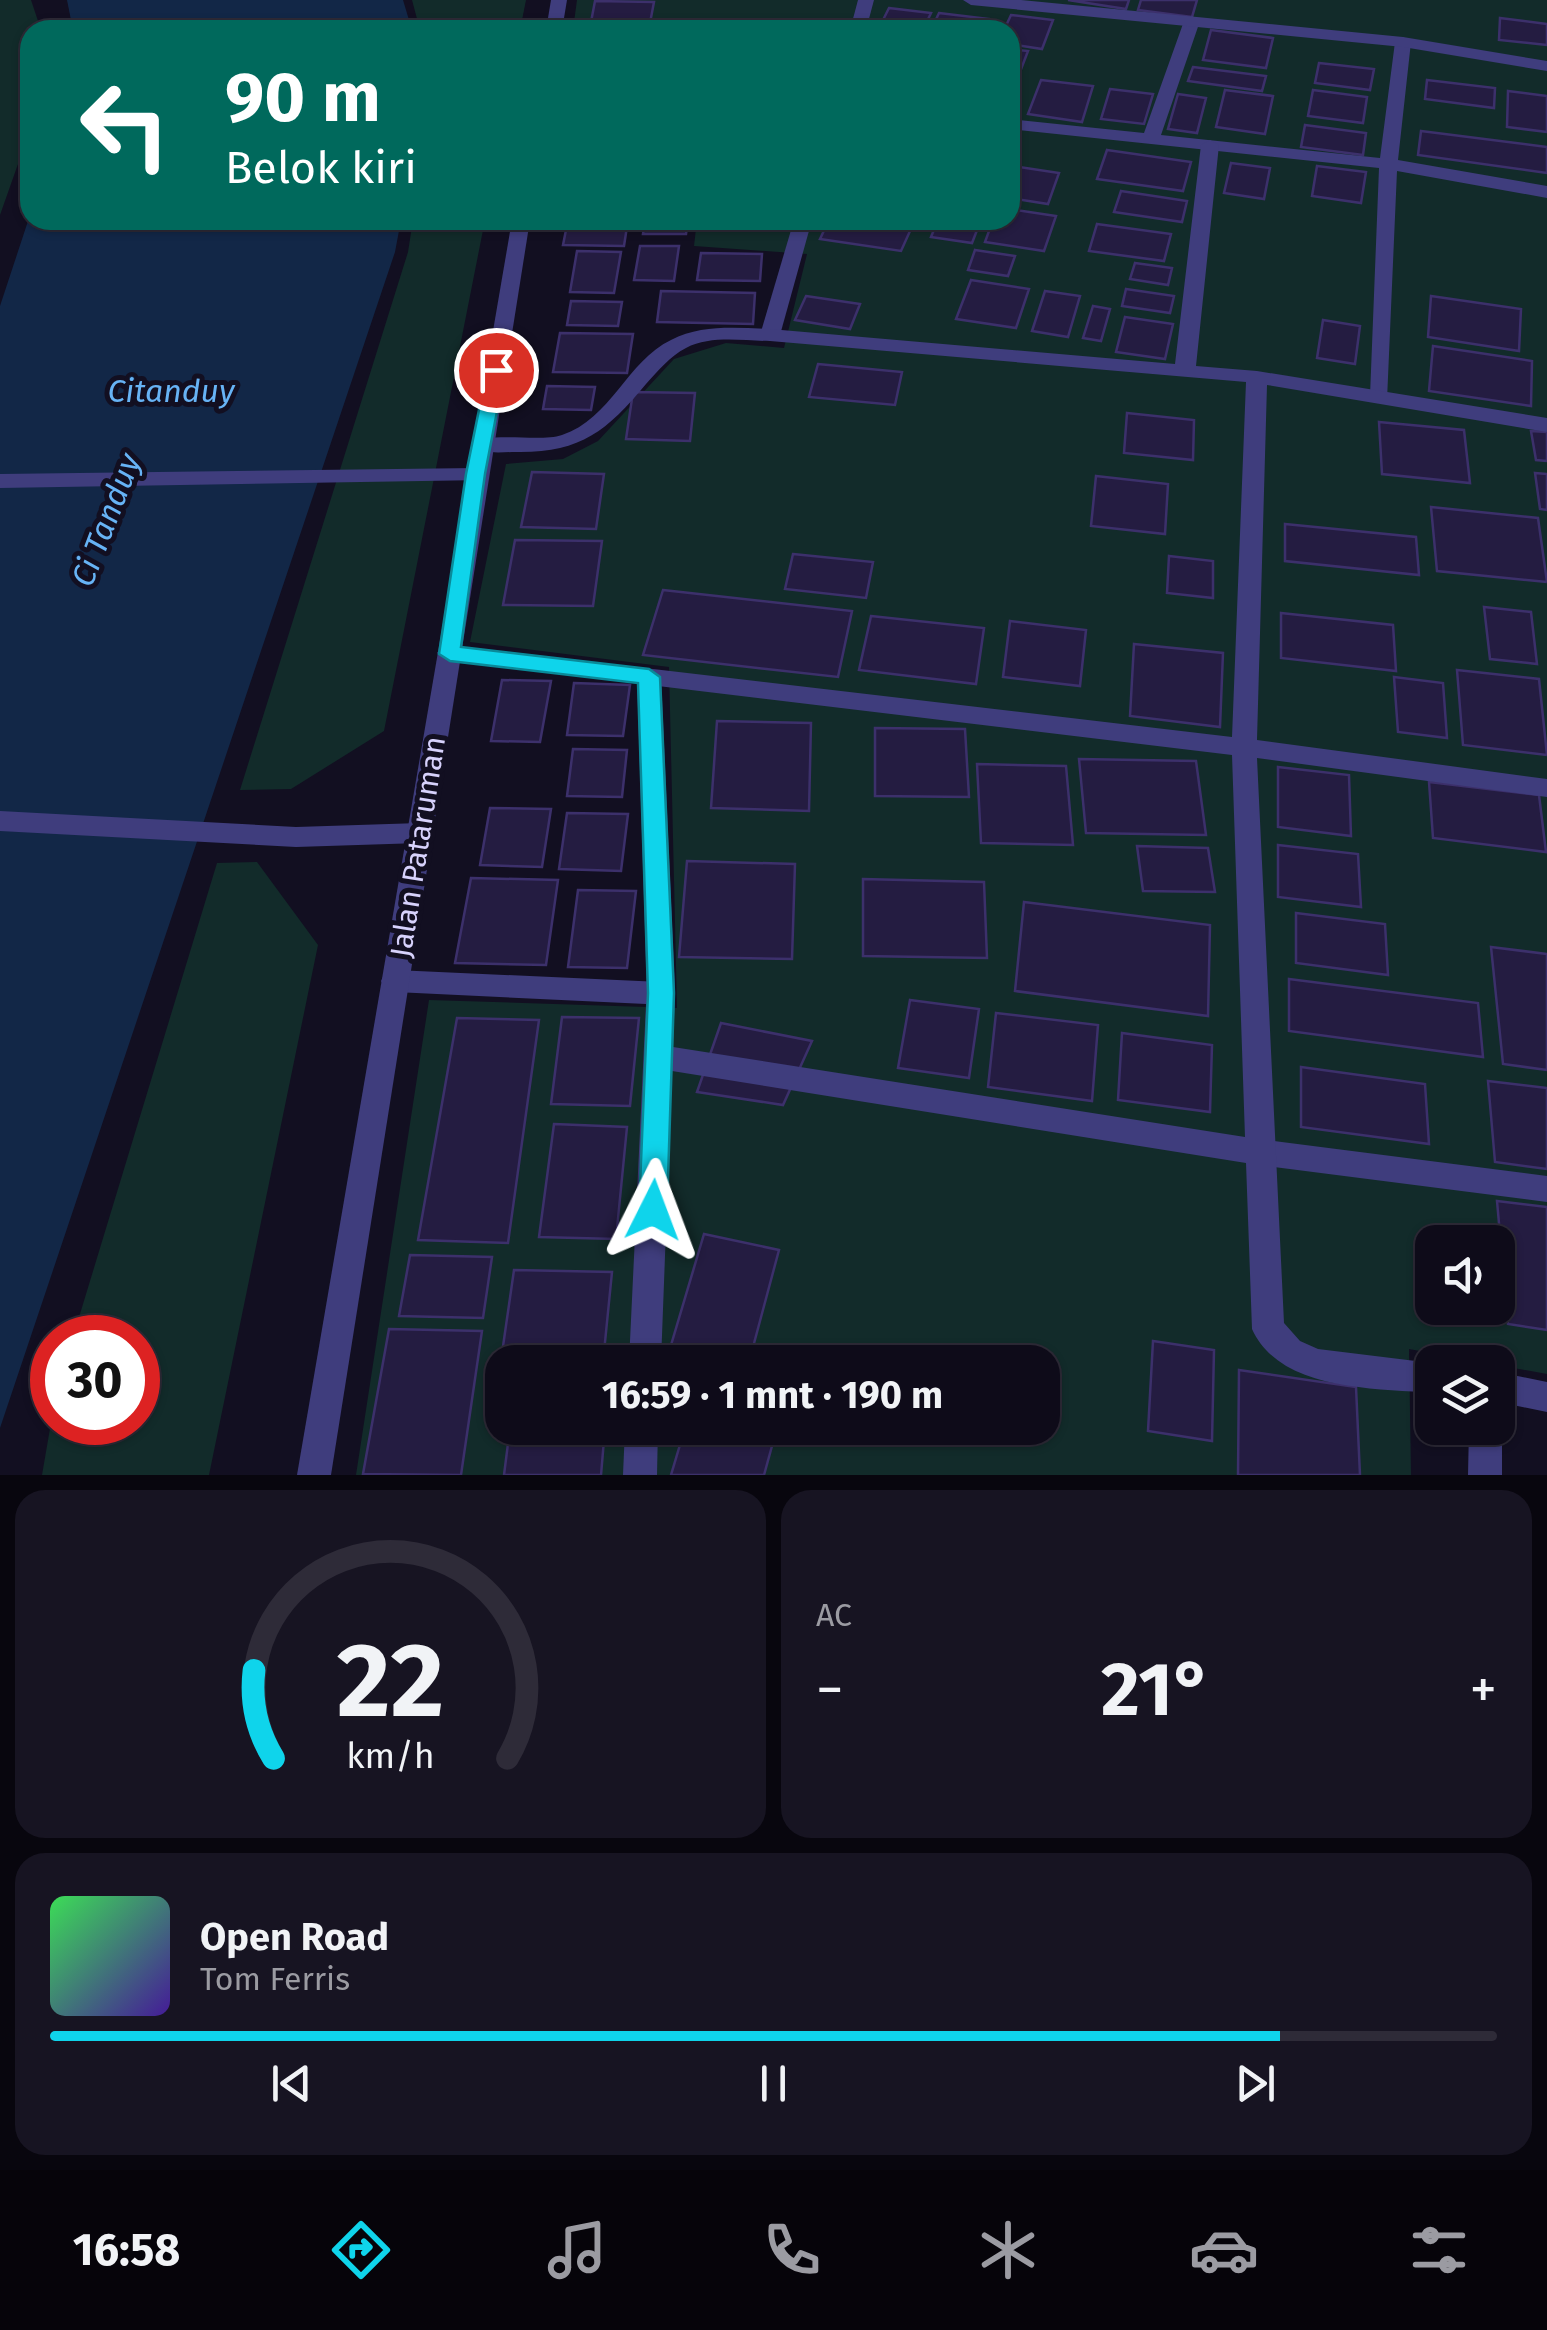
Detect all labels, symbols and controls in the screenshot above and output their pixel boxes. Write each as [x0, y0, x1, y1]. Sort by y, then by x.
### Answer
text: 90 m [225, 56, 381, 140]
icon: left [60, 60, 190, 190]
text: Belok kiri [225, 141, 417, 195]
pin [454, 328, 539, 413]
icon: arrive [469, 343, 524, 398]
water label: Citanduy [108, 372, 236, 410]
water label: Ci Tanduy [63, 447, 149, 592]
street label: Jalan Pataruman [383, 734, 453, 960]
position arrow [601, 1158, 705, 1262]
map controls [1415, 1225, 1515, 1445]
button: sound [1415, 1225, 1515, 1325]
speed limit sign: 30 [30, 1315, 160, 1445]
button: layers [1415, 1345, 1515, 1445]
text: 16:59 · 1 mnt · 190 m [602, 1372, 943, 1418]
text: AC [816, 1596, 852, 1634]
text: 22 [337, 1619, 444, 1744]
text: 21° [1101, 1645, 1212, 1735]
text: − [816, 1657, 844, 1723]
text: + [1470, 1657, 1497, 1723]
text: km/h [346, 1735, 435, 1777]
text: Open Road [200, 1914, 389, 1960]
text: Tom Ferris [200, 1960, 350, 1998]
icon: previous [264, 2056, 319, 2111]
icon: pause [746, 2056, 801, 2111]
icon: next [1228, 2056, 1283, 2111]
icon: directions [326, 2215, 396, 2285]
icon: music [542, 2215, 612, 2285]
icon: phone [757, 2215, 827, 2285]
icon: climate [973, 2215, 1043, 2285]
icon: car [1189, 2215, 1259, 2285]
icon: filters [1404, 2215, 1474, 2285]
text: 16:58 [73, 2223, 180, 2277]

